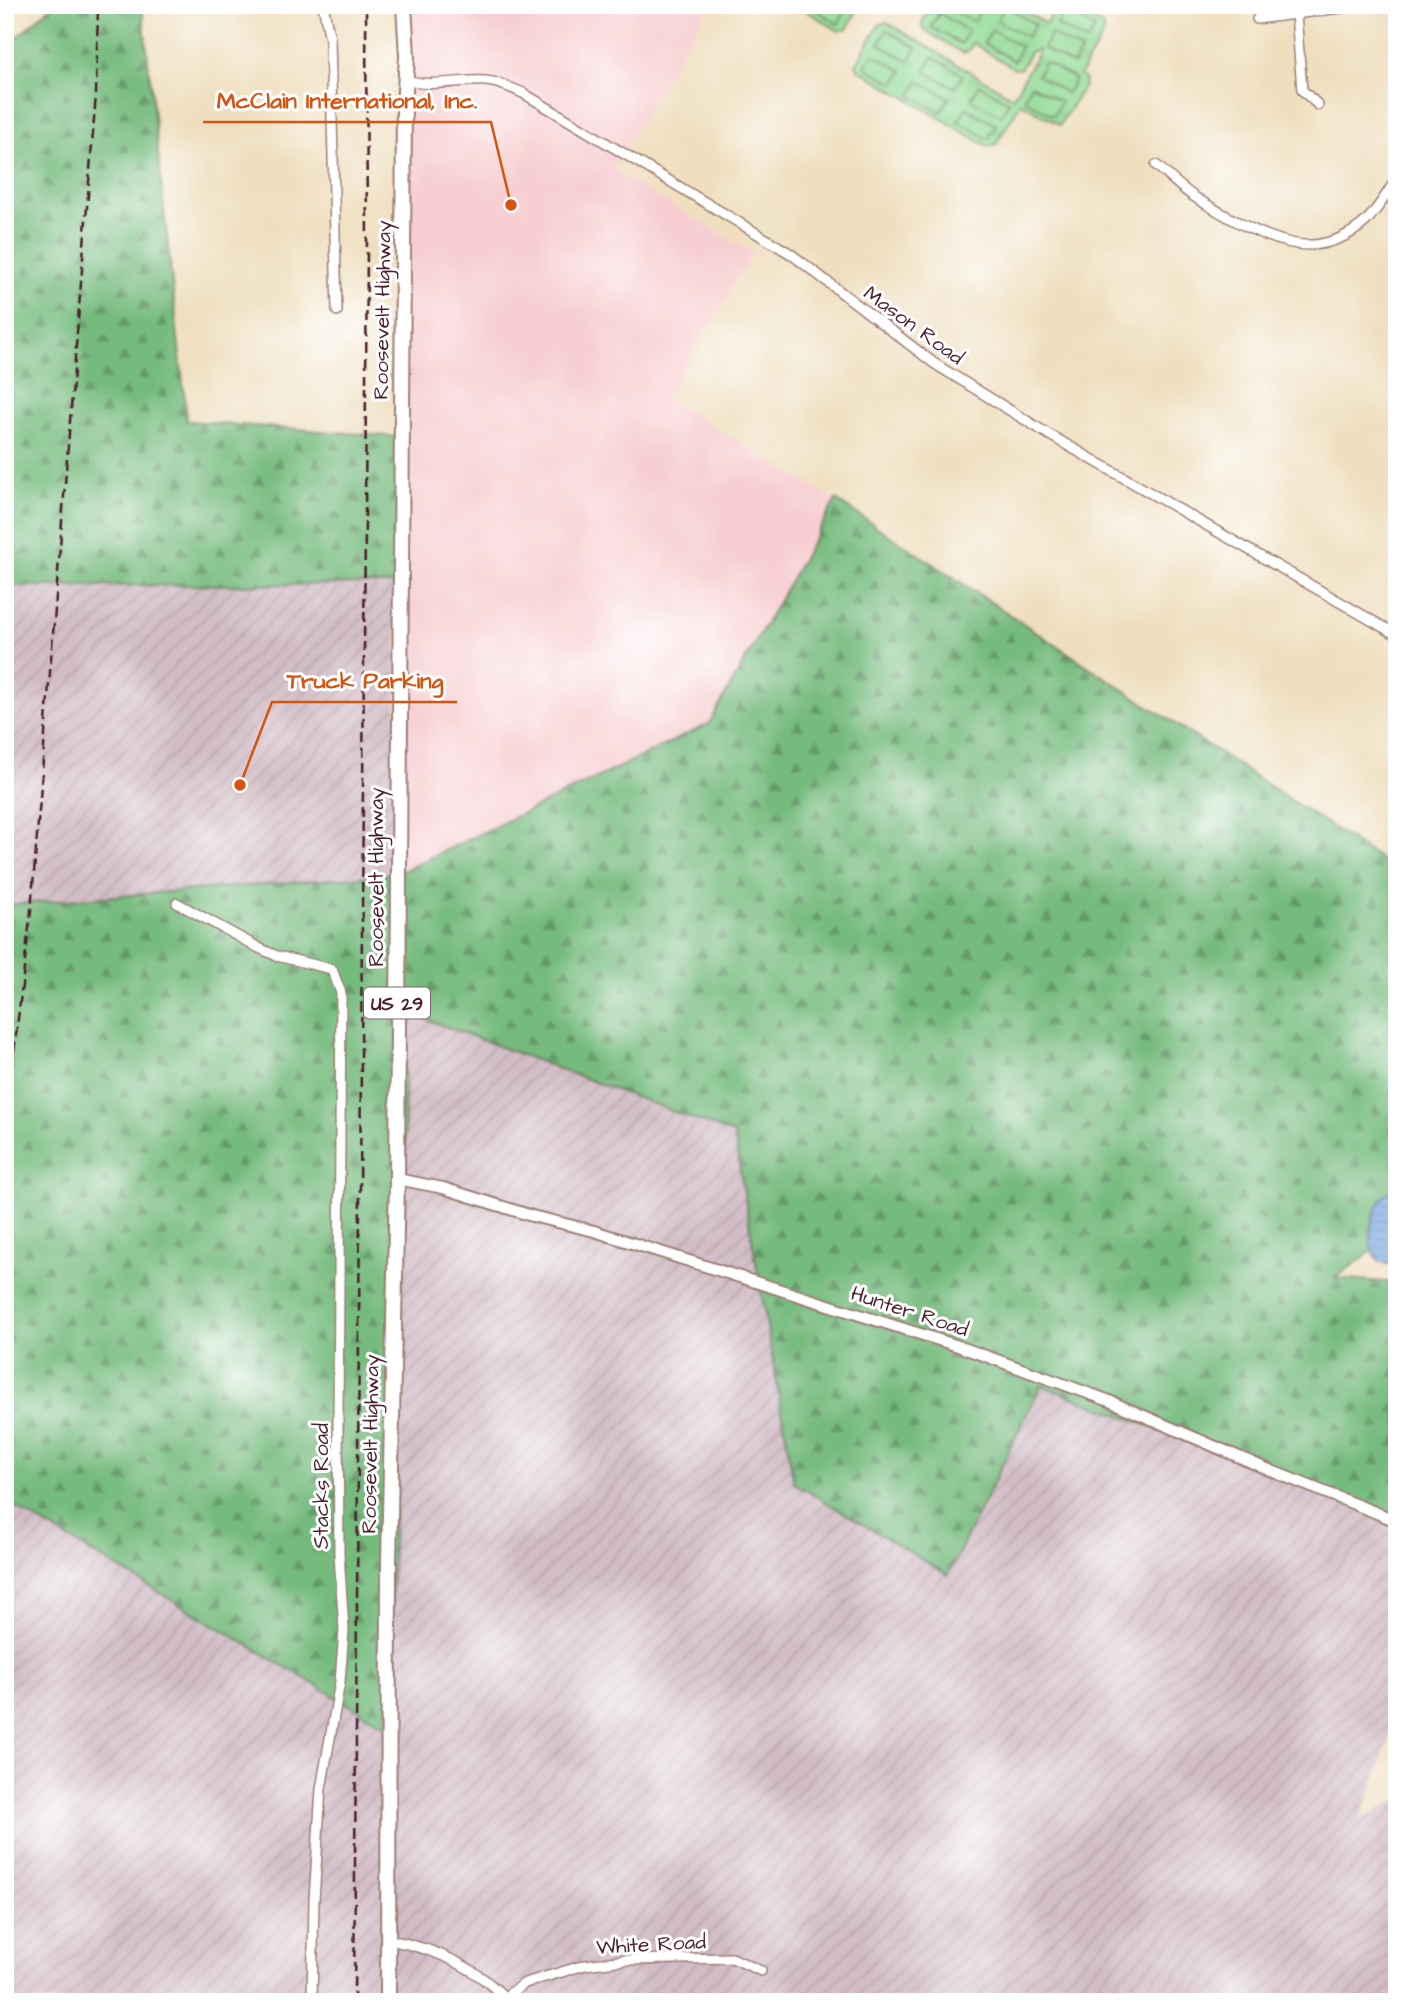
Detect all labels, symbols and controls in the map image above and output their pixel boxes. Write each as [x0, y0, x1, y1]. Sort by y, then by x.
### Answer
callout: McClain International, Inc. [203, 78, 491, 122]
text: McClain International, Inc. [217, 85, 477, 117]
street label: Roosevelt Highway [366, 220, 401, 400]
street label: Mason Road [858, 279, 970, 372]
callout: Truck Parking [272, 658, 457, 702]
text: Truck Parking [286, 665, 443, 698]
street label: Roosevelt Highway [362, 787, 393, 967]
road number: US 29 [364, 987, 430, 1018]
street label: Hunter Road [847, 1279, 973, 1344]
street label: Roosevelt Highway [354, 1354, 389, 1534]
street label: Stacks Road [307, 1423, 336, 1549]
street label: White Road [595, 1927, 707, 1962]

